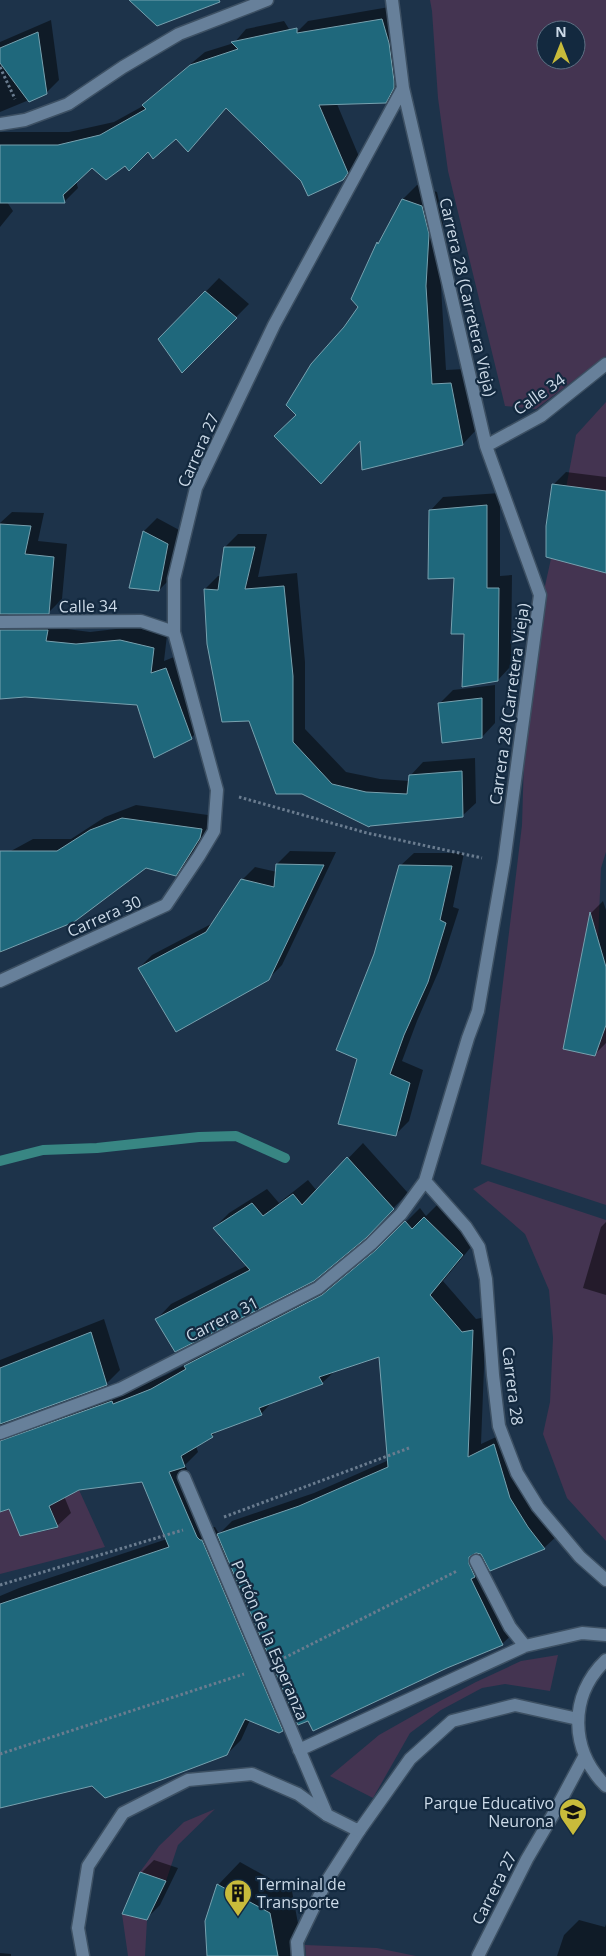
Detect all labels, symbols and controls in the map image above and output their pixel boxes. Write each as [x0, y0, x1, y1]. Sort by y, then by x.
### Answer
north arrow [536, 20, 586, 70]
text: N [555, 22, 567, 41]
street label: Carrera 28 (Carretera Vieja) [434, 195, 502, 399]
street label: Calle 34 [509, 368, 569, 420]
street label: Carrera 27 [172, 409, 224, 491]
street label: Calle 34 [59, 594, 117, 618]
street label: Carrera 28 (Carretera Vieja) [484, 602, 534, 806]
street label: Carrera 30 [63, 890, 145, 942]
street label: Carrera 31 [182, 1291, 262, 1347]
street label: Carrera 28 [497, 1345, 529, 1427]
street label: Portón de la Esperanza [226, 1557, 314, 1723]
place label: Parque Educativo Neurona [424, 1792, 554, 1832]
school or university icon: Parque Educativo Neurona [558, 1797, 588, 1836]
street label: Carrera 27 [466, 1848, 522, 1928]
place label: Terminal de Transporte [257, 1873, 346, 1913]
building icon: Terminal de Transporte [223, 1878, 253, 1917]

